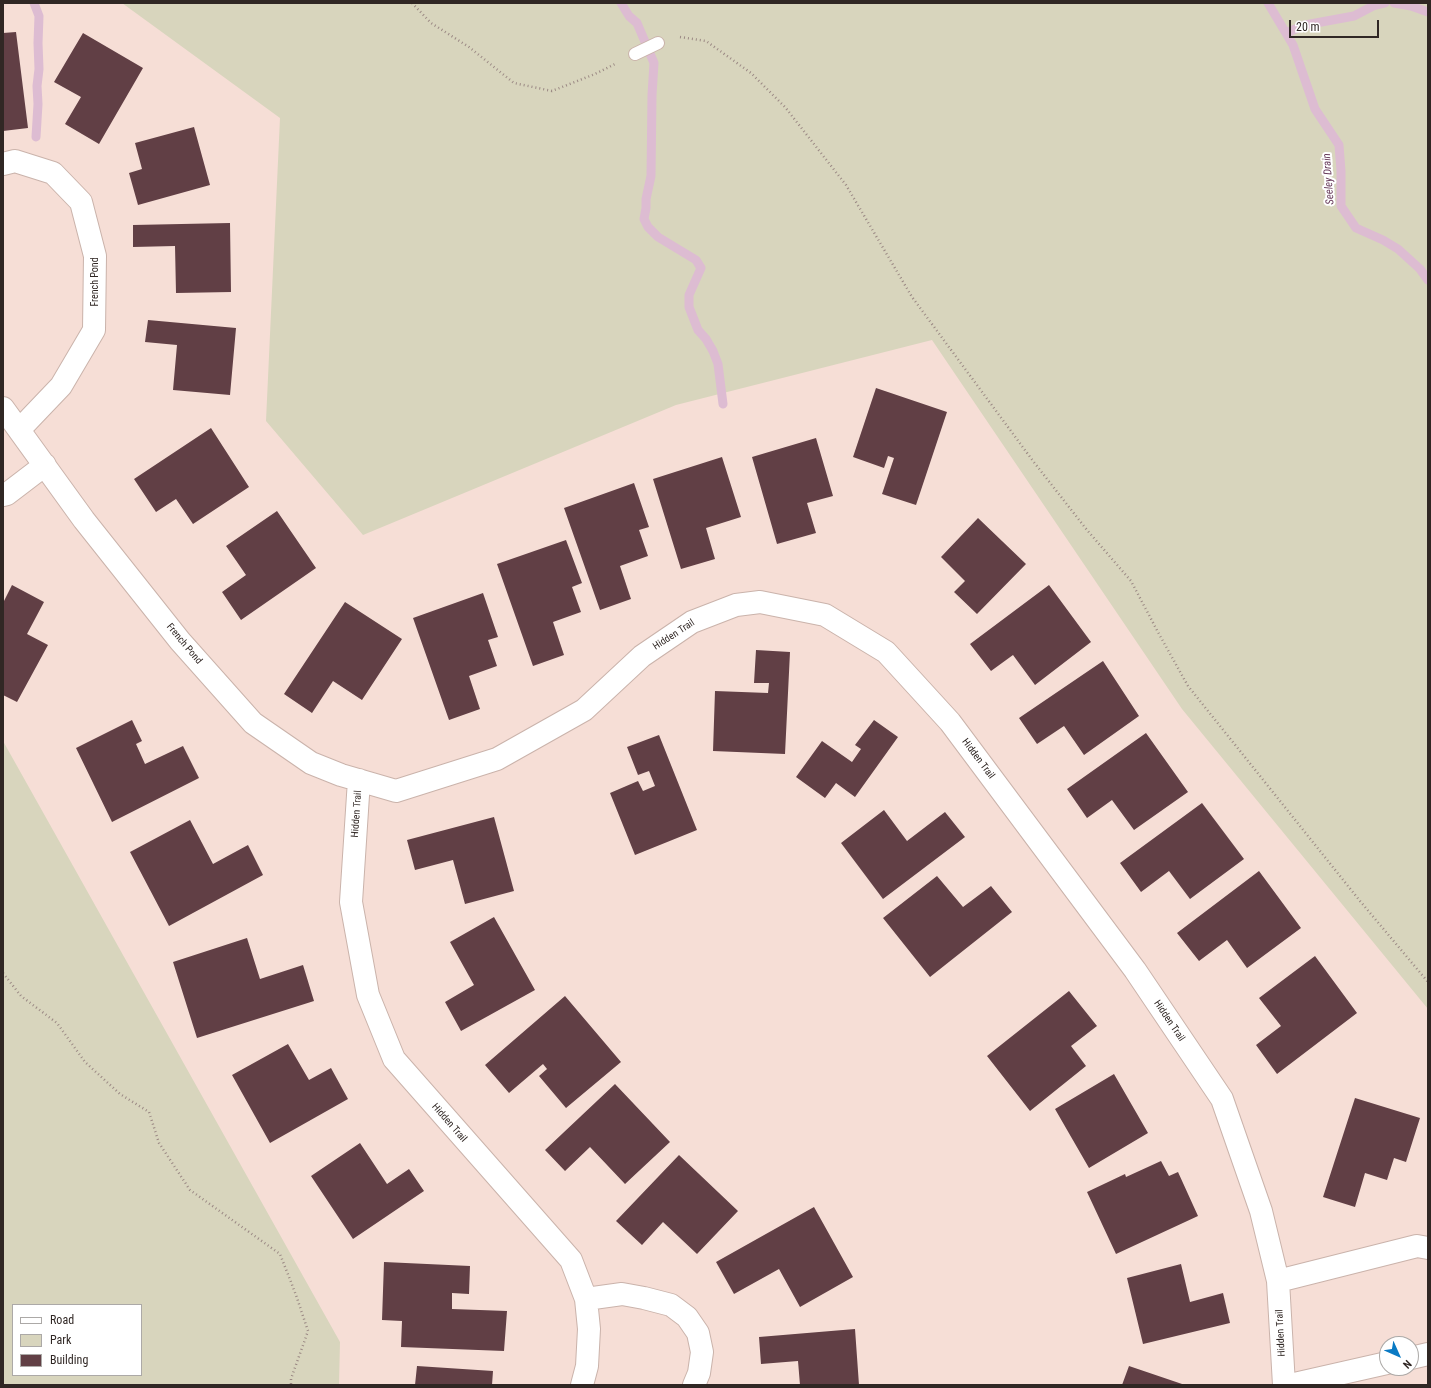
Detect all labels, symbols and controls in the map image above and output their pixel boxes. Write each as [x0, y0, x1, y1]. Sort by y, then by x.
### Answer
scale bar [1291, 12, 1381, 38]
text: 20 m [1296, 20, 1320, 34]
water label: Seeley Drain [1321, 153, 1337, 205]
street label: French Pond [89, 257, 101, 307]
street label: Hidden Trail [651, 617, 697, 653]
street label: French Pond [164, 621, 204, 667]
street label: Hidden Trail [959, 736, 997, 782]
street label: Hidden Trail [349, 790, 365, 838]
street label: Hidden Trail [1151, 998, 1187, 1044]
street label: Hidden Trail [429, 1101, 469, 1145]
legend [12, 1304, 142, 1376]
street label: Hidden Trail [1274, 1309, 1288, 1357]
text: Road [50, 1313, 74, 1327]
text: Park [50, 1333, 71, 1347]
north arrow [1379, 1336, 1419, 1376]
text: Building [50, 1353, 88, 1367]
text: N [1400, 1357, 1414, 1371]

